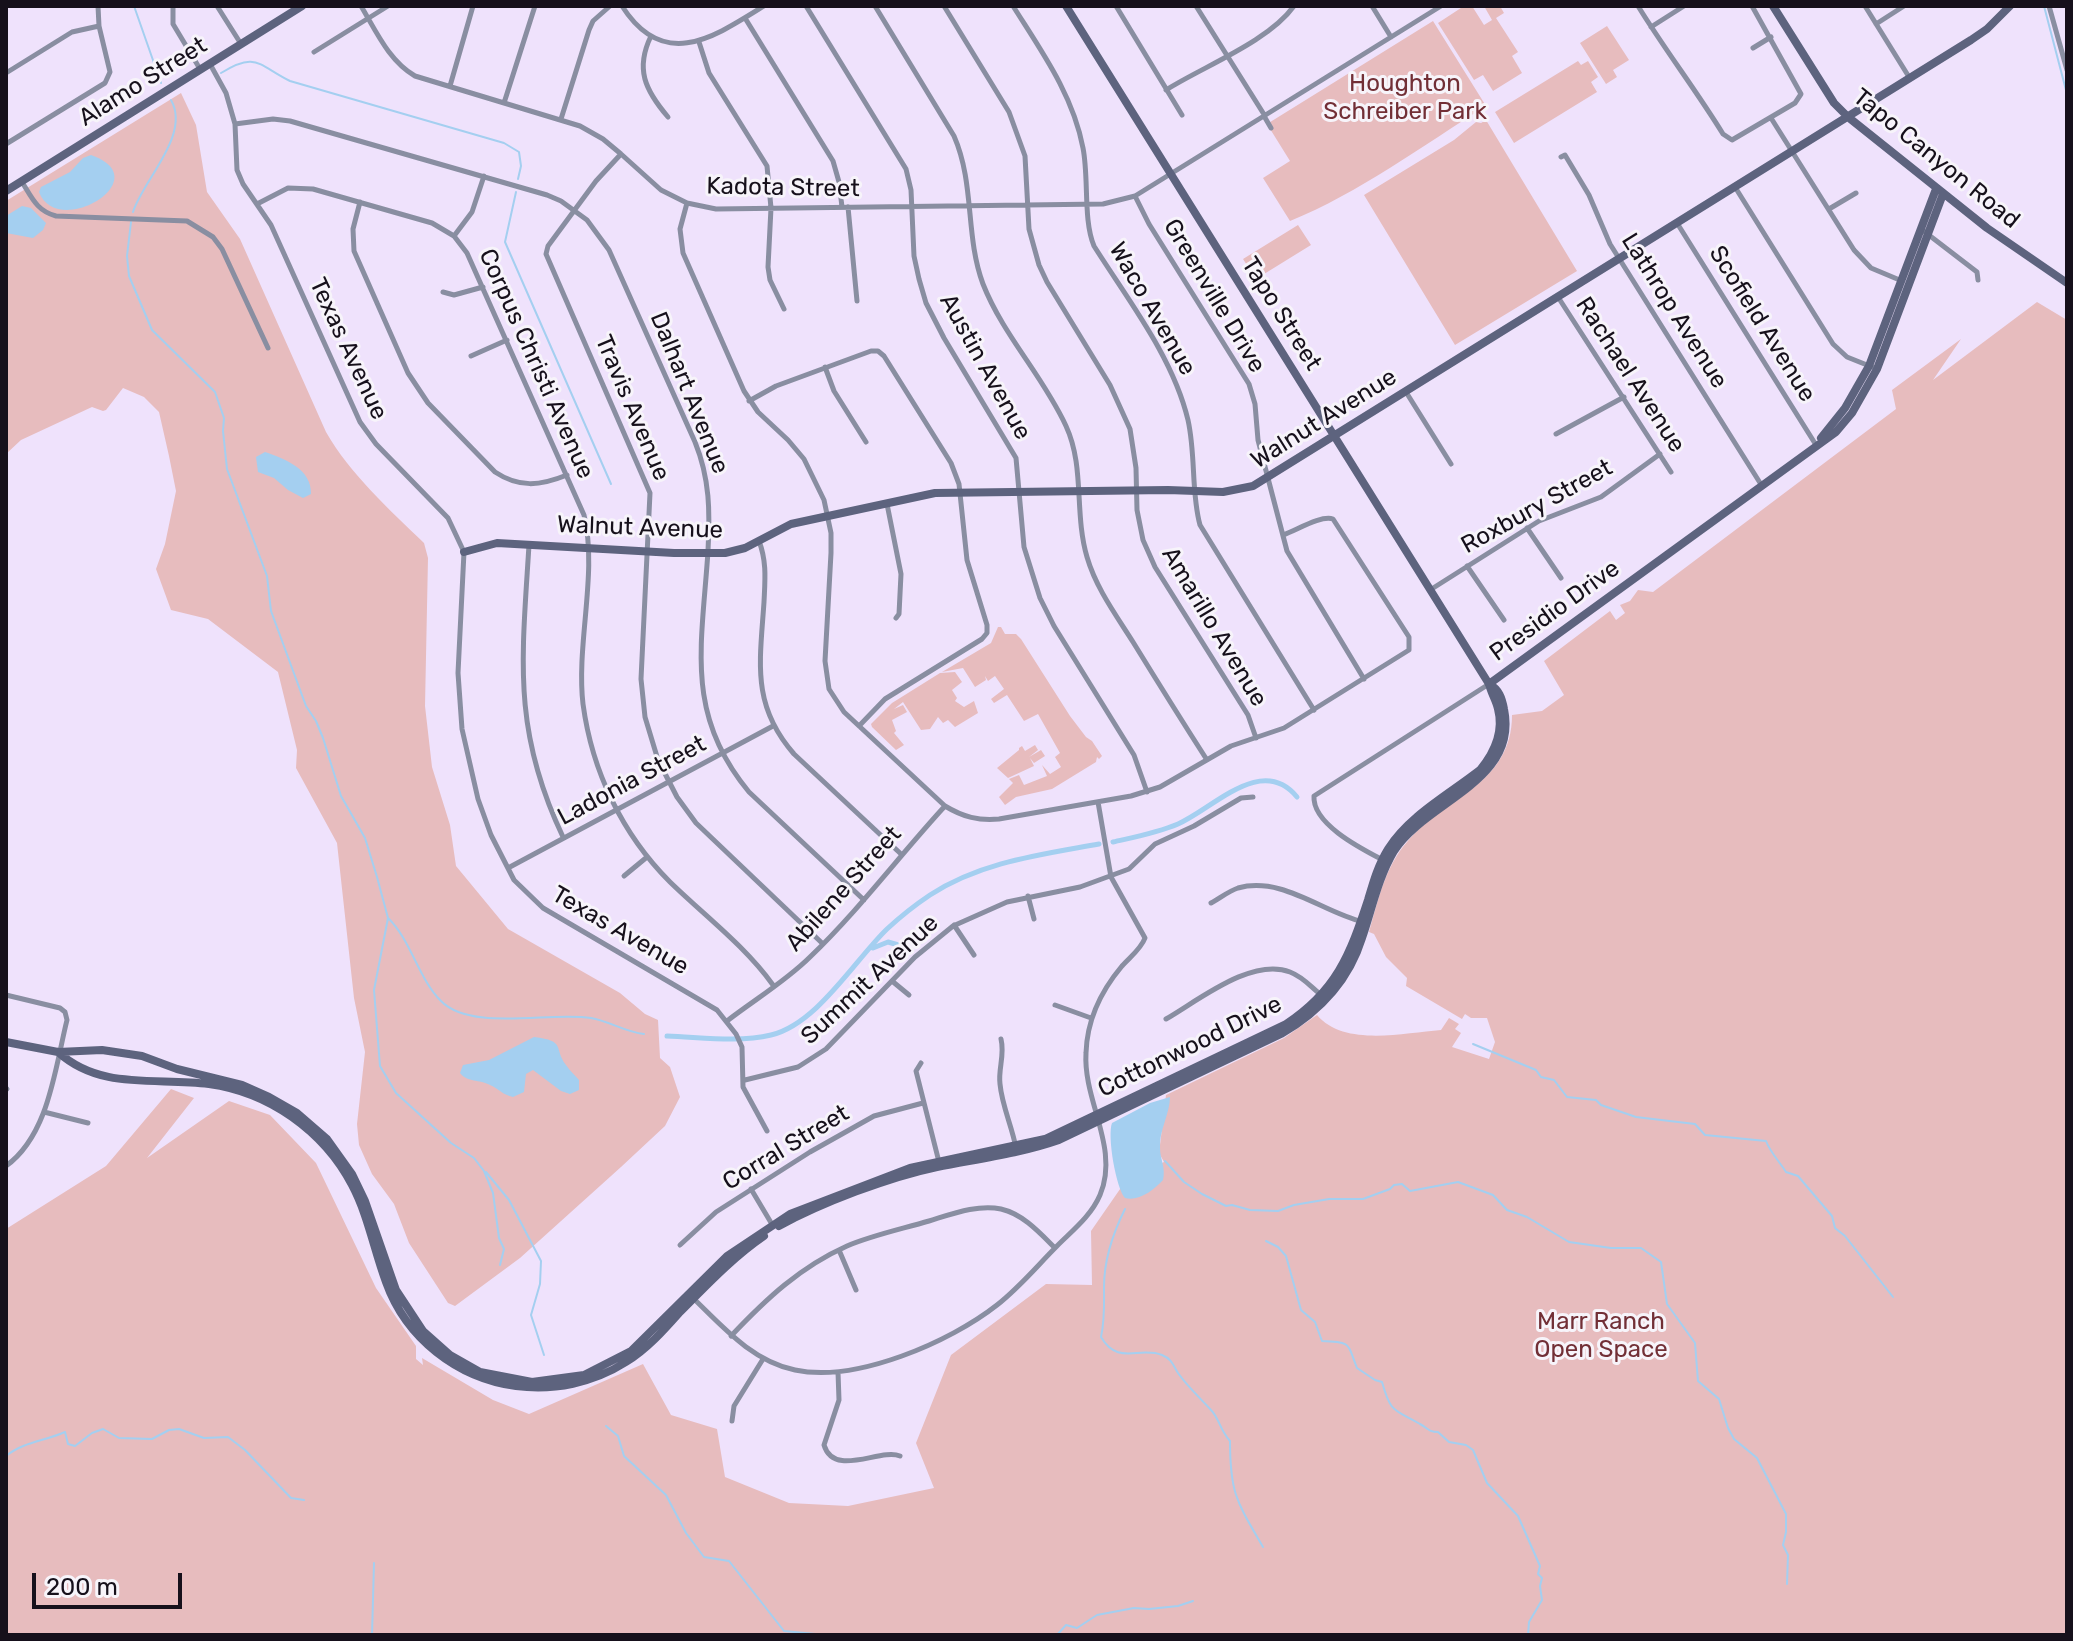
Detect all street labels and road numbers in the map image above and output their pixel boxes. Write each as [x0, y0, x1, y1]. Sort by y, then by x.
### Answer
street label: Alamo Street [74, 31, 212, 133]
street label: Tapo Canyon Road [1847, 83, 2025, 235]
street label: Kadota Street [706, 172, 860, 204]
street label: Greenville Drive [1157, 214, 1271, 378]
street label: Lathrop Avenue [1615, 228, 1733, 394]
street label: Waco Avenue [1102, 237, 1202, 381]
street label: Scofield Avenue [1703, 241, 1821, 407]
street label: Corpus Christi Avenue [472, 245, 600, 483]
street label: Tapo Street [1235, 252, 1327, 376]
street label: Texas Avenue [303, 274, 393, 424]
street label: Austin Avenue [933, 289, 1037, 445]
street label: Rachael Avenue [1569, 292, 1691, 458]
street label: Dalhart Avenue [643, 308, 735, 478]
street label: Travis Avenue [588, 331, 676, 485]
street label: Walnut Avenue [1246, 363, 1402, 475]
street label: Roxbury Street [1456, 454, 1618, 560]
street label: Walnut Avenue [557, 511, 723, 545]
street label: Amarillo Avenue [1155, 542, 1273, 712]
street label: Presidio Drive [1485, 554, 1625, 668]
street label: Ladonia Street [553, 730, 711, 832]
street label: Abilene Street [780, 820, 908, 958]
street label: Texas Avenue [547, 880, 693, 982]
street label: Summit Avenue [795, 909, 945, 1051]
street label: Cottonwood Drive [1093, 990, 1287, 1104]
street label: Corral Street [718, 1099, 854, 1197]

